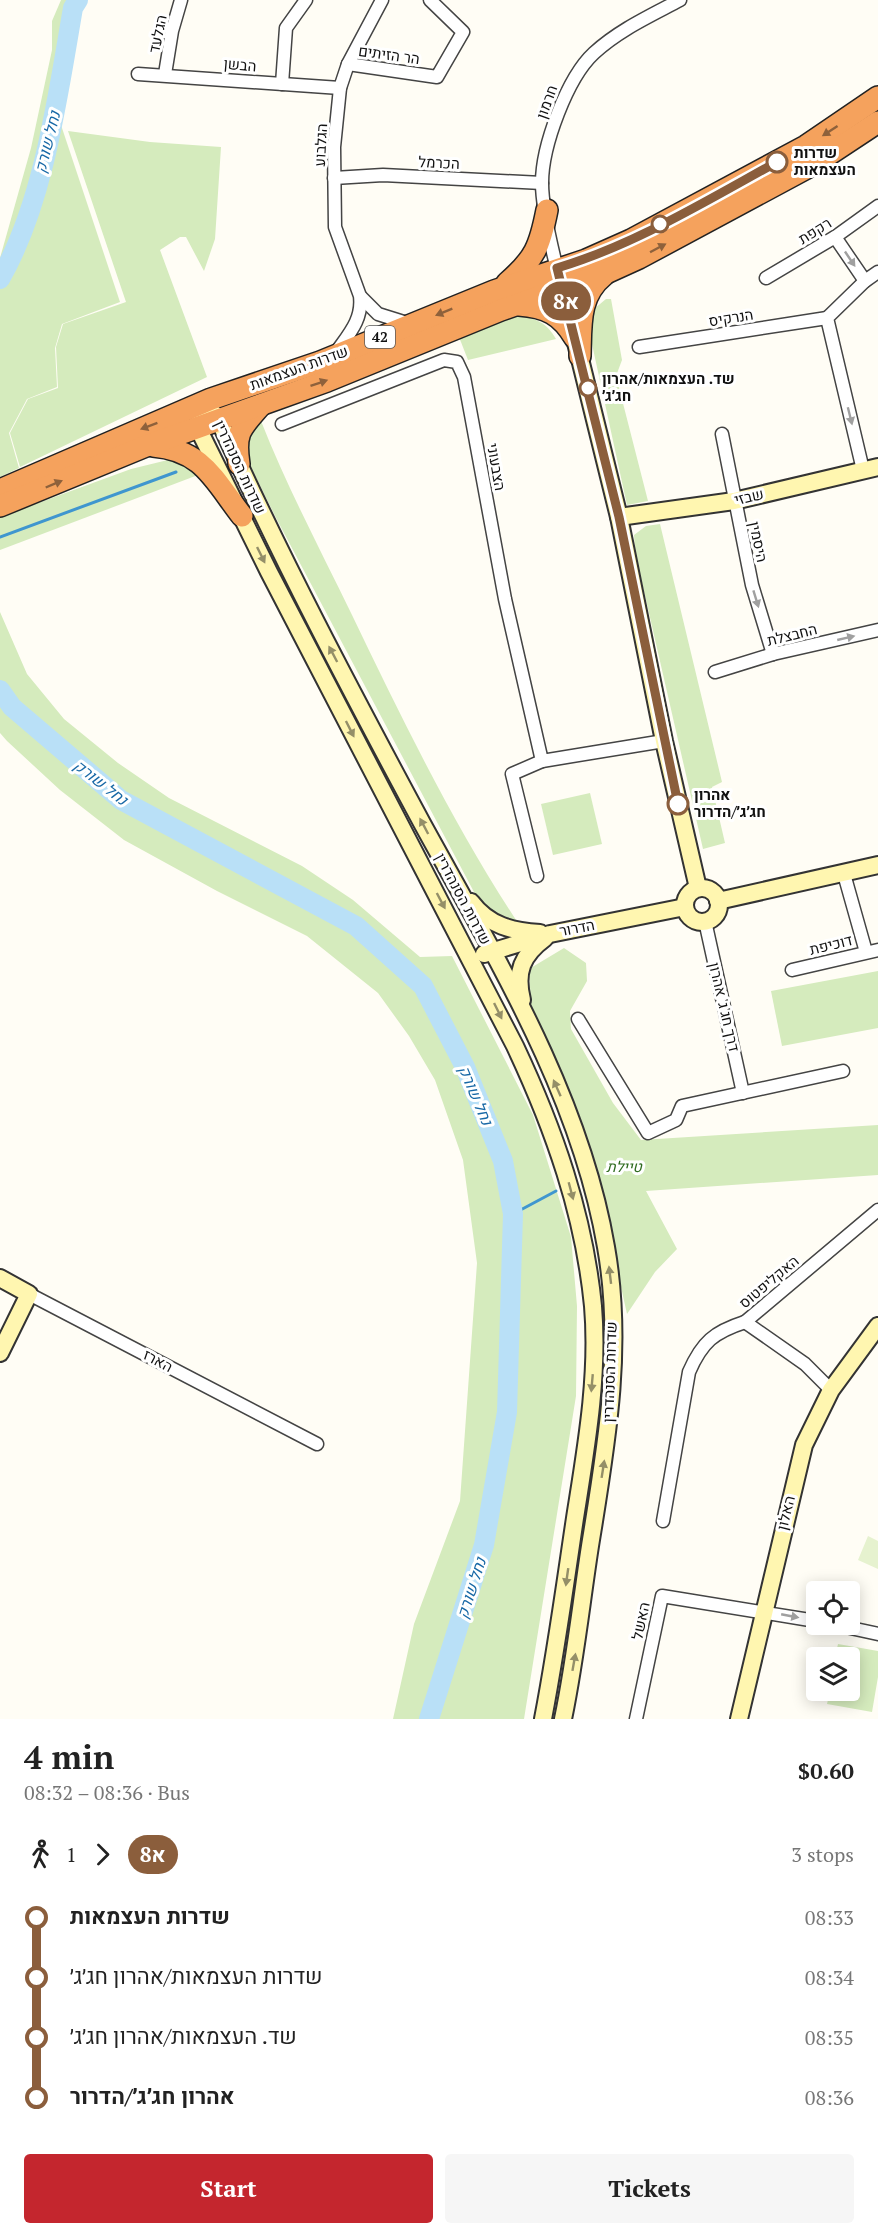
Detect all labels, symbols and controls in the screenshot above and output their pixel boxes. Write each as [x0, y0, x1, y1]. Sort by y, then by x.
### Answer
street label: הגלעד [143, 13, 171, 55]
street label: הר הזיתים [357, 40, 421, 68]
street label: הבשן [223, 53, 257, 75]
street label: חרמון [531, 82, 561, 121]
water label: נחל שורק [29, 108, 66, 175]
street label: הגלבוע [309, 123, 331, 167]
one-way arrow [822, 125, 839, 136]
place label: שדרות העצמאות [794, 142, 856, 179]
street label: הכרמל [418, 151, 460, 173]
marker: שדרות העצמאות [766, 151, 788, 173]
street label: רקפת [794, 212, 835, 248]
unlabelled marker [651, 215, 669, 233]
one-way arrow [650, 243, 667, 252]
one-way arrow [844, 250, 856, 266]
line badge: 8א [539, 282, 593, 320]
text: 8א [553, 287, 579, 315]
street label: הנרקיס [707, 304, 755, 330]
one-way arrow [434, 307, 452, 317]
road number: 42 [365, 326, 395, 348]
street label: שדרות העצמאות [247, 340, 351, 394]
place label: שד. העצמאות/אהרון חג׳ג׳ [602, 368, 735, 405]
one-way arrow [310, 378, 328, 388]
marker: שד. העצמאות/אהרון חג׳ג׳ [579, 379, 597, 397]
one-way arrow [846, 407, 855, 426]
street label: שדרות הסנהדרין [210, 417, 271, 517]
one-way arrow [139, 421, 157, 431]
street label: הצבעוני [483, 441, 511, 492]
one-way arrow [46, 479, 64, 489]
street label: שבזי [732, 483, 765, 509]
street label: היסמין [745, 520, 773, 564]
one-way arrow [256, 547, 266, 564]
one-way arrow [752, 590, 761, 608]
street label: החבצלת [765, 618, 819, 650]
one-way arrow [837, 632, 855, 642]
one-way arrow [328, 645, 338, 662]
one-way arrow [345, 721, 355, 738]
water label: נחל שורק [69, 754, 133, 811]
place label: אהרון חג׳ג׳/הדרור [694, 784, 766, 821]
marker: אהרון חג׳ג׳/הדרור [667, 793, 689, 815]
one-way arrow [419, 817, 429, 834]
street label: שדרות הסנהדרין [431, 849, 496, 948]
one-way arrow [436, 893, 446, 910]
street label: הדרור [557, 914, 596, 940]
street label: דוכיפת [807, 929, 855, 959]
street label: דרך חג'ג' אהרון [705, 960, 745, 1054]
one-way arrow [493, 1002, 502, 1019]
water label: נחל שורק [454, 1062, 499, 1129]
one-way arrow [552, 1078, 562, 1096]
park label: טיילת [606, 1156, 643, 1176]
one-way arrow [566, 1182, 576, 1200]
street label: האקליפטוס [734, 1250, 803, 1312]
one-way arrow [605, 1265, 614, 1284]
street label: שדרות הסנהדרין [597, 1321, 621, 1423]
street label: הארז [140, 1344, 177, 1376]
one-way arrow [587, 1374, 597, 1393]
one-way arrow [598, 1459, 607, 1478]
street label: האלון [771, 1493, 799, 1532]
water label: נחל שורק [451, 1554, 492, 1621]
one-way arrow [562, 1567, 571, 1586]
map controls [806, 1581, 860, 1701]
button: locate [806, 1581, 860, 1635]
street label: האשל [626, 1600, 654, 1641]
one-way arrow [781, 1612, 800, 1621]
button: layers [806, 1647, 860, 1701]
one-way arrow [570, 1652, 579, 1671]
text: 4 min [24, 1735, 114, 1778]
text: $0.60 [798, 1756, 854, 1785]
text: 08:32 – 08:36 · Bus [24, 1779, 190, 1806]
icon: walk [24, 1838, 57, 1871]
icon: forward [86, 1838, 119, 1871]
text: 8א [140, 1840, 166, 1868]
text: 1 [66, 1841, 77, 1868]
text: 3 stops [791, 1841, 854, 1868]
text: שדרות העצמאות [70, 1901, 230, 1930]
text: 08:33 [805, 1904, 854, 1931]
text: שדרות העצמאות/אהרון חג׳ג׳ [70, 1961, 323, 1990]
text: 08:34 [805, 1964, 854, 1991]
text: שד. העצמאות/אהרון חג׳ג׳ [70, 2021, 297, 2050]
text: 08:35 [805, 2024, 854, 2051]
text: אהרון חג׳ג׳/הדרור [70, 2081, 235, 2110]
text: 08:36 [805, 2084, 854, 2111]
button: Start [24, 2154, 433, 2223]
button: Tickets [445, 2154, 854, 2223]

